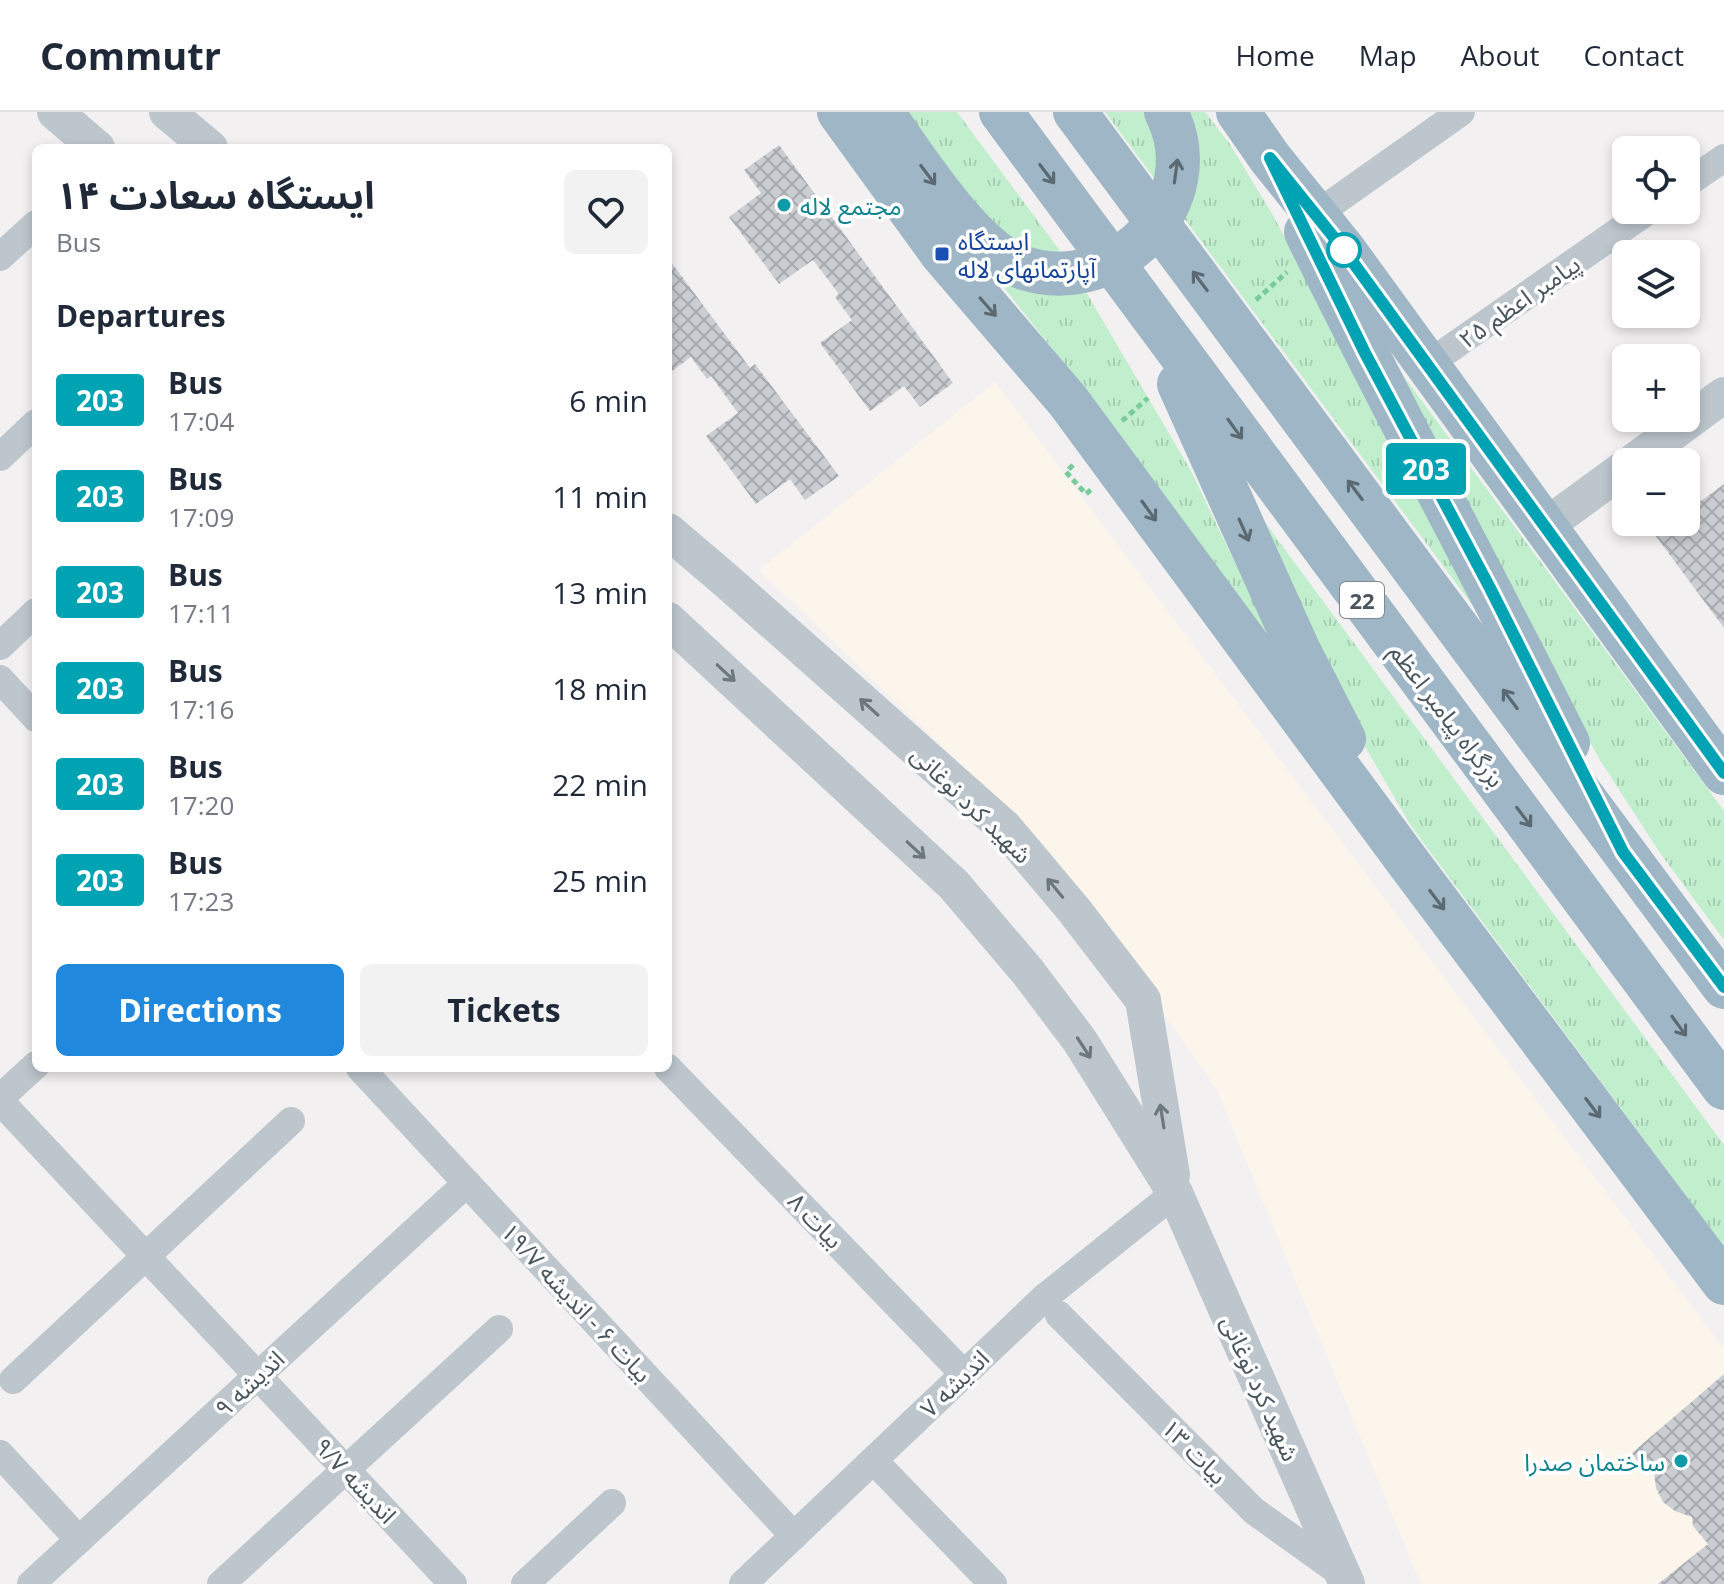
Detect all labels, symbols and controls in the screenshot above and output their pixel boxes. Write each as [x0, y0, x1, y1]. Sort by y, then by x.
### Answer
text: Commutr [40, 29, 221, 81]
text: Home [1236, 36, 1315, 74]
text: Map [1359, 36, 1417, 74]
text: About [1461, 36, 1539, 74]
text: Contact [1583, 36, 1684, 74]
map controls [1612, 136, 1700, 536]
button: locate [1612, 136, 1700, 224]
one-way arrow [1168, 158, 1183, 185]
one-way arrow [920, 163, 937, 185]
one-way arrow [1039, 163, 1056, 185]
text: ایستگاه سعادت ۱۴ [56, 168, 375, 220]
button: heart [564, 170, 648, 254]
place label: مجتمع لاله [800, 189, 902, 224]
marker: مجتمع لاله [775, 196, 793, 214]
text: Bus [56, 224, 101, 260]
place label: ایستگاه آپارتمانهای لاله [958, 224, 1097, 285]
unlabelled marker [1327, 233, 1361, 267]
button: layers [1612, 240, 1700, 328]
marker: ایستگاه آپارتمانهای لاله [933, 245, 951, 263]
street label: پیامبر اعظم ۲۵ [1451, 247, 1588, 357]
one-way arrow [1192, 271, 1209, 292]
text: Departures [56, 295, 226, 336]
one-way arrow [979, 297, 997, 317]
button: + [1612, 344, 1700, 432]
text: Bus [168, 362, 223, 403]
text: 6 min [569, 380, 648, 421]
text: 203 [76, 381, 124, 419]
text: 17:04 [168, 403, 234, 439]
one-way arrow [1226, 418, 1243, 439]
line badge: 203 [1380, 443, 1472, 495]
button: − [1612, 448, 1700, 536]
text: 203 [1402, 450, 1450, 488]
text: Bus [168, 458, 223, 499]
text: 11 min [552, 476, 648, 517]
text: 203 [76, 477, 124, 515]
one-way arrow [1347, 480, 1364, 501]
text: 17:09 [168, 499, 234, 535]
one-way arrow [1141, 500, 1158, 521]
one-way arrow [1238, 517, 1253, 542]
text: Bus [168, 554, 223, 595]
text: 13 min [552, 572, 648, 613]
text: 203 [76, 573, 124, 611]
road number: 22 [1340, 582, 1384, 618]
text: 17:11 [168, 595, 234, 631]
street label: بزرگراه پیامبر اعظم [1381, 636, 1513, 795]
text: Bus [168, 650, 223, 691]
one-way arrow [716, 663, 736, 682]
text: 18 min [552, 668, 648, 709]
text: 203 [76, 669, 124, 707]
one-way arrow [1502, 689, 1519, 710]
text: 17:16 [168, 691, 234, 727]
one-way arrow [860, 698, 880, 716]
street label: شهید کرد نوغانی [904, 738, 1040, 870]
text: Bus [168, 746, 223, 787]
text: 22 min [552, 764, 648, 805]
text: 203 [76, 765, 124, 803]
text: 17:20 [168, 787, 234, 823]
one-way arrow [1516, 806, 1533, 827]
one-way arrow [906, 840, 926, 859]
text: Bus [168, 842, 223, 883]
text: 25 min [552, 860, 648, 901]
text: 203 [76, 861, 124, 899]
one-way arrow [1046, 878, 1064, 899]
text: 17:23 [168, 883, 234, 919]
one-way arrow [1428, 889, 1445, 910]
button: Directions [56, 964, 344, 1056]
button: Tickets [360, 964, 648, 1056]
one-way arrow [1670, 1015, 1687, 1036]
one-way arrow [1075, 1036, 1092, 1058]
one-way arrow [1584, 1097, 1601, 1118]
one-way arrow [1154, 1104, 1169, 1129]
street label: بیات ۸ [781, 1185, 851, 1255]
street label: بیات ۶ - اندیشه ۱۹/۷ [494, 1215, 660, 1389]
street label: شهید کرد نوغانی [1214, 1310, 1308, 1466]
street label: اندیشه ۹ [207, 1342, 291, 1424]
street label: اندیشه ۷ [912, 1342, 996, 1424]
street label: بیات ۱۳ [1155, 1411, 1235, 1491]
street label: اندیشه ۹/۷ [308, 1430, 404, 1530]
place label: ساختمان صدرا [1524, 1445, 1665, 1478]
marker: ساختمان صدرا [1672, 1452, 1690, 1470]

